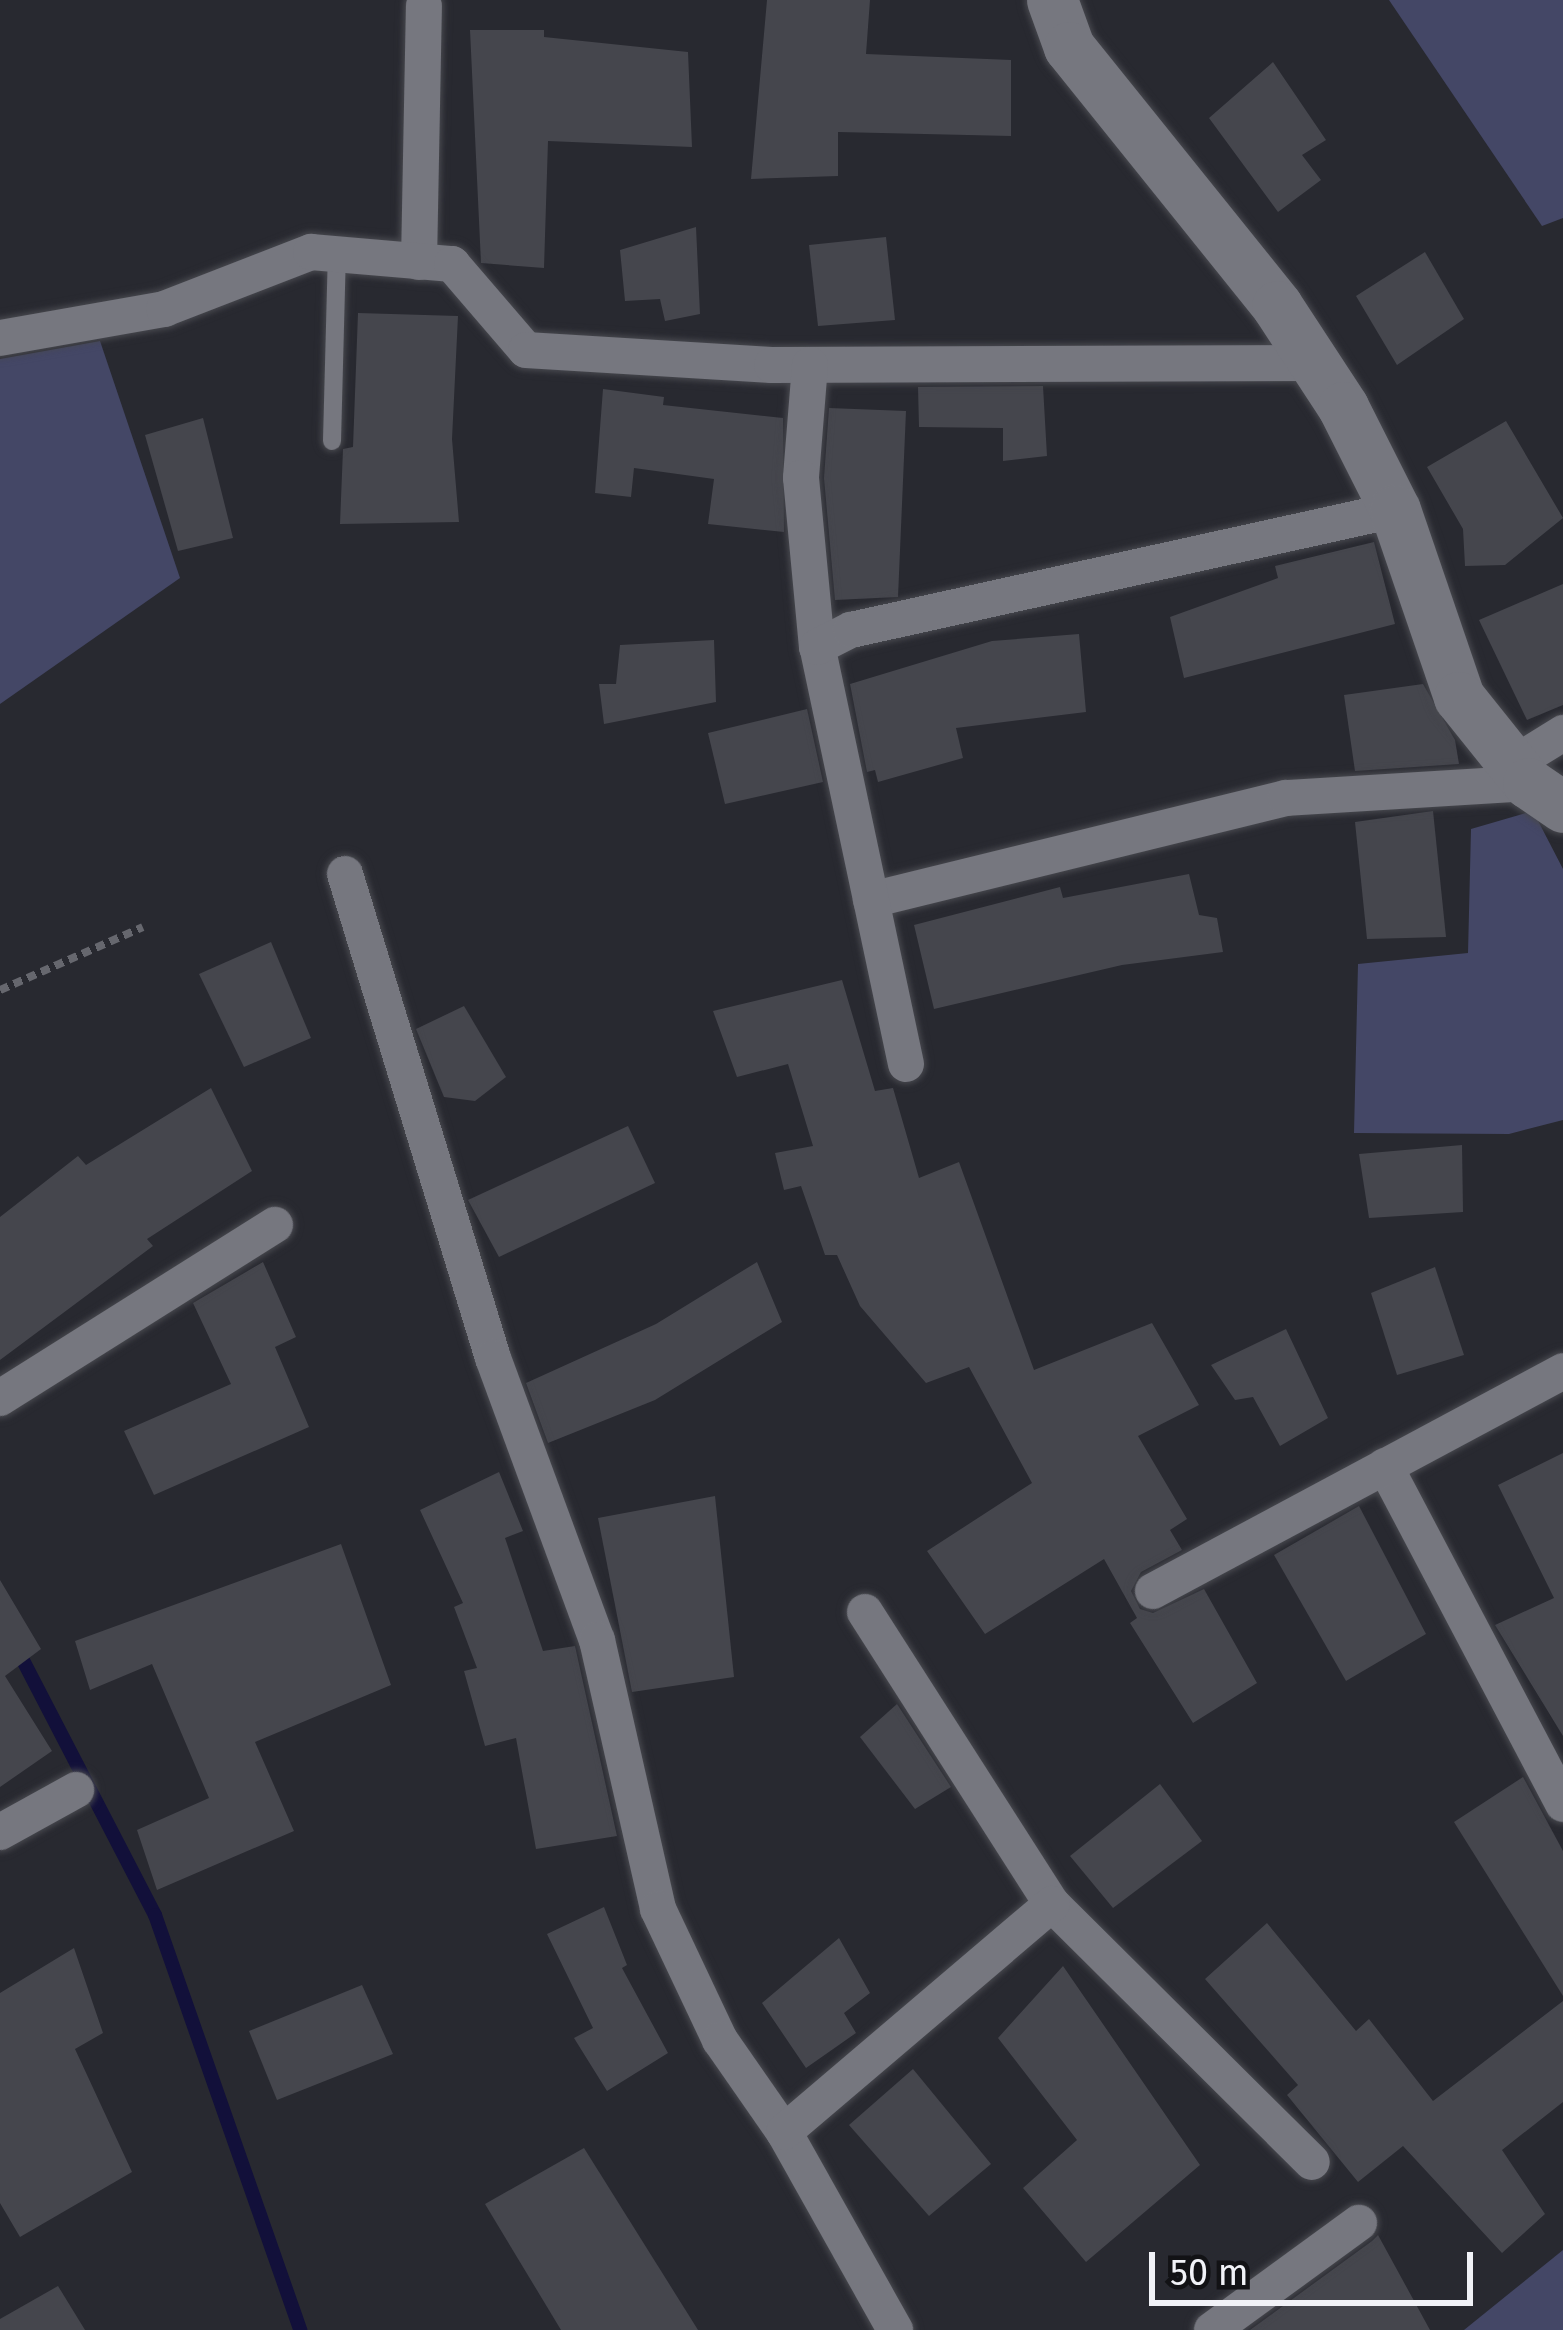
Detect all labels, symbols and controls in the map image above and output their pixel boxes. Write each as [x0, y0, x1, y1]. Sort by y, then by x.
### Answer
scale bar [1155, 2228, 1479, 2302]
text: 50 m [1170, 2251, 1249, 2295]

